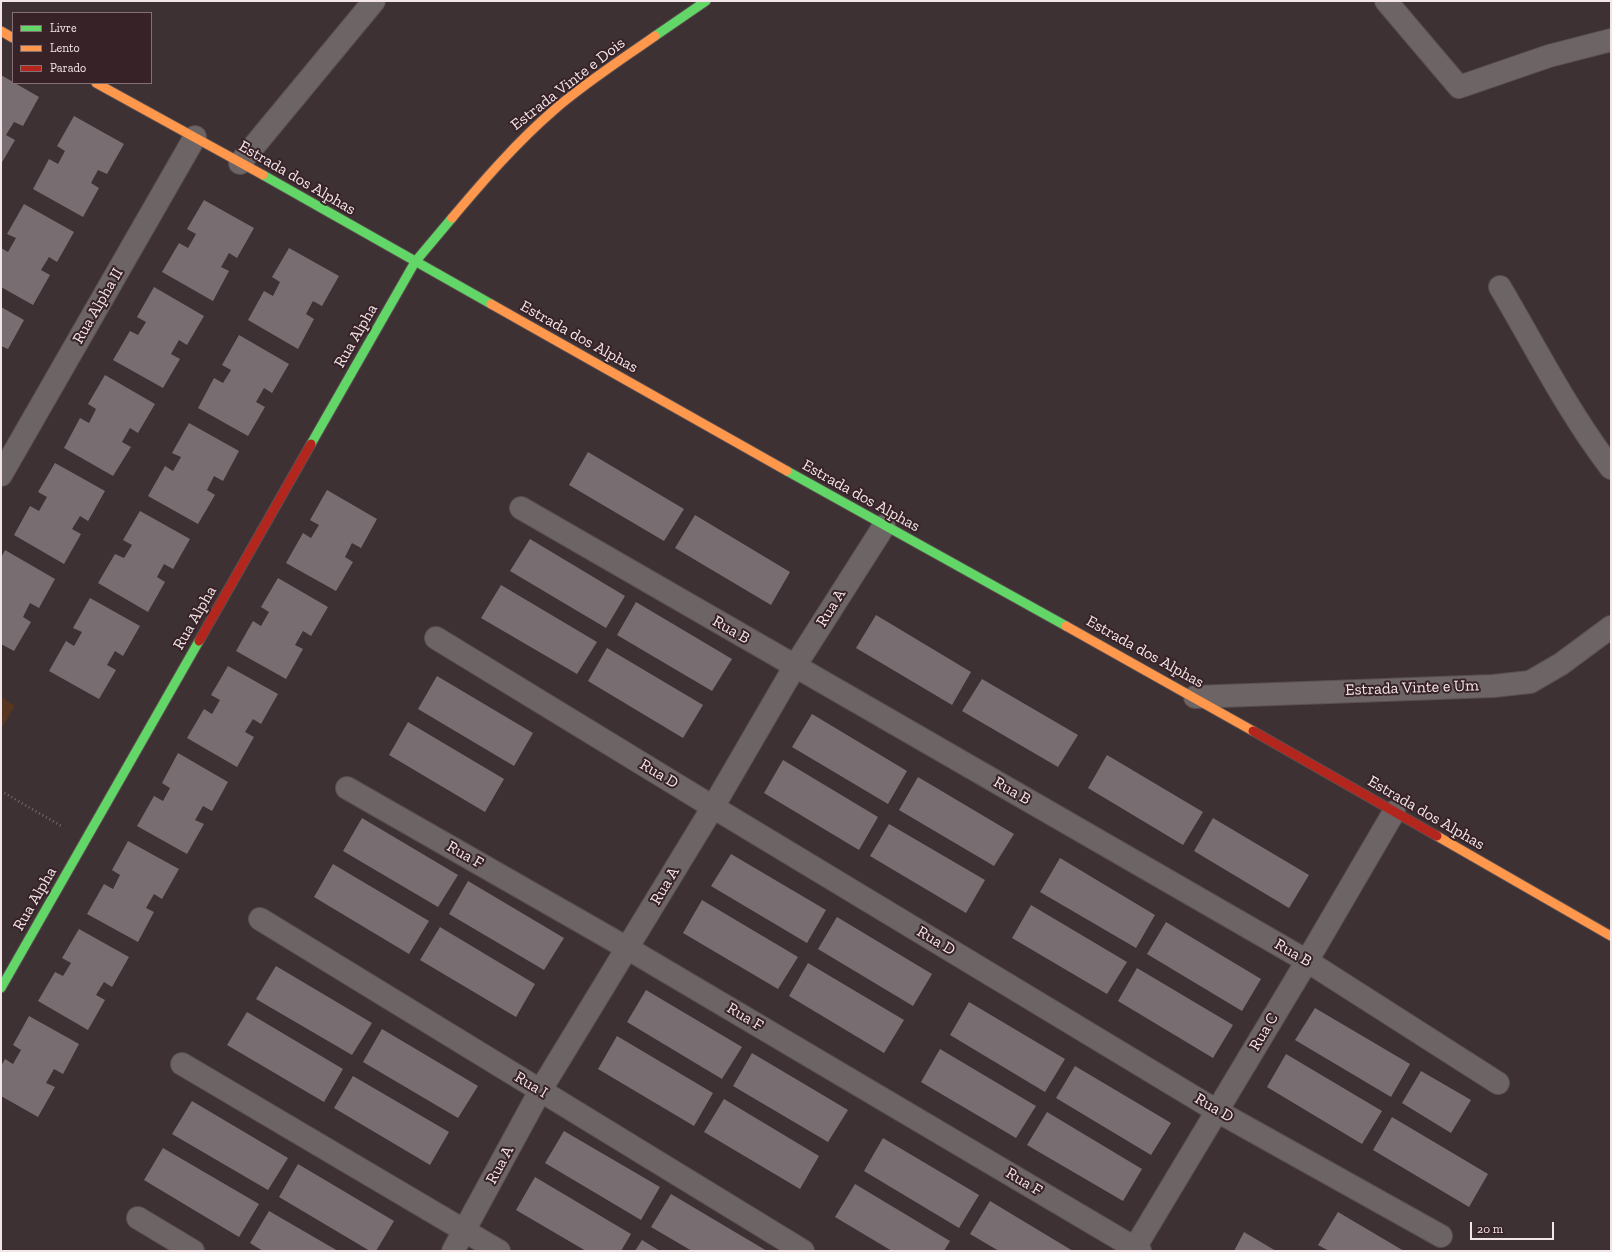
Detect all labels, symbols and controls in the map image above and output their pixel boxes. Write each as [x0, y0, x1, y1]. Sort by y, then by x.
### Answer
legend [12, 12, 152, 84]
text: Livre [50, 21, 77, 35]
street label: Estrada Vinte e Dois [507, 33, 629, 135]
text: Lento [50, 41, 80, 55]
text: Parado [50, 61, 86, 75]
street label: Estrada dos Alphas [235, 137, 359, 219]
street label: Rua Alpha II [69, 265, 127, 347]
street label: Estrada dos Alphas [517, 297, 641, 377]
street label: Rua Alpha [330, 301, 382, 371]
street label: Estrada dos Alphas [799, 456, 923, 536]
street label: Rua Alpha [169, 583, 221, 653]
street label: Rua A [812, 586, 850, 630]
street label: Rua B [709, 612, 753, 648]
street label: Estrada dos Alphas [1083, 612, 1207, 692]
street label: Estrada Vinte e Um [1345, 676, 1479, 700]
street label: Rua D [636, 755, 682, 793]
street label: Estrada dos Alphas [1364, 772, 1488, 854]
street label: Rua B [990, 773, 1034, 809]
street label: Rua F [443, 837, 487, 873]
street label: Rua Alpha [9, 864, 61, 934]
street label: Rua A [646, 864, 684, 908]
street label: Rua D [913, 922, 959, 960]
street label: Rua B [1271, 935, 1315, 971]
street label: Rua F [723, 999, 767, 1035]
street label: Rua C [1245, 1010, 1283, 1054]
street label: Rua I [511, 1068, 551, 1102]
street label: Rua D [1191, 1089, 1237, 1127]
street label: Rua A [482, 1143, 518, 1187]
street label: Rua F [1002, 1164, 1046, 1200]
scale bar [1472, 1214, 1556, 1240]
text: 20 m [1477, 1222, 1503, 1236]

